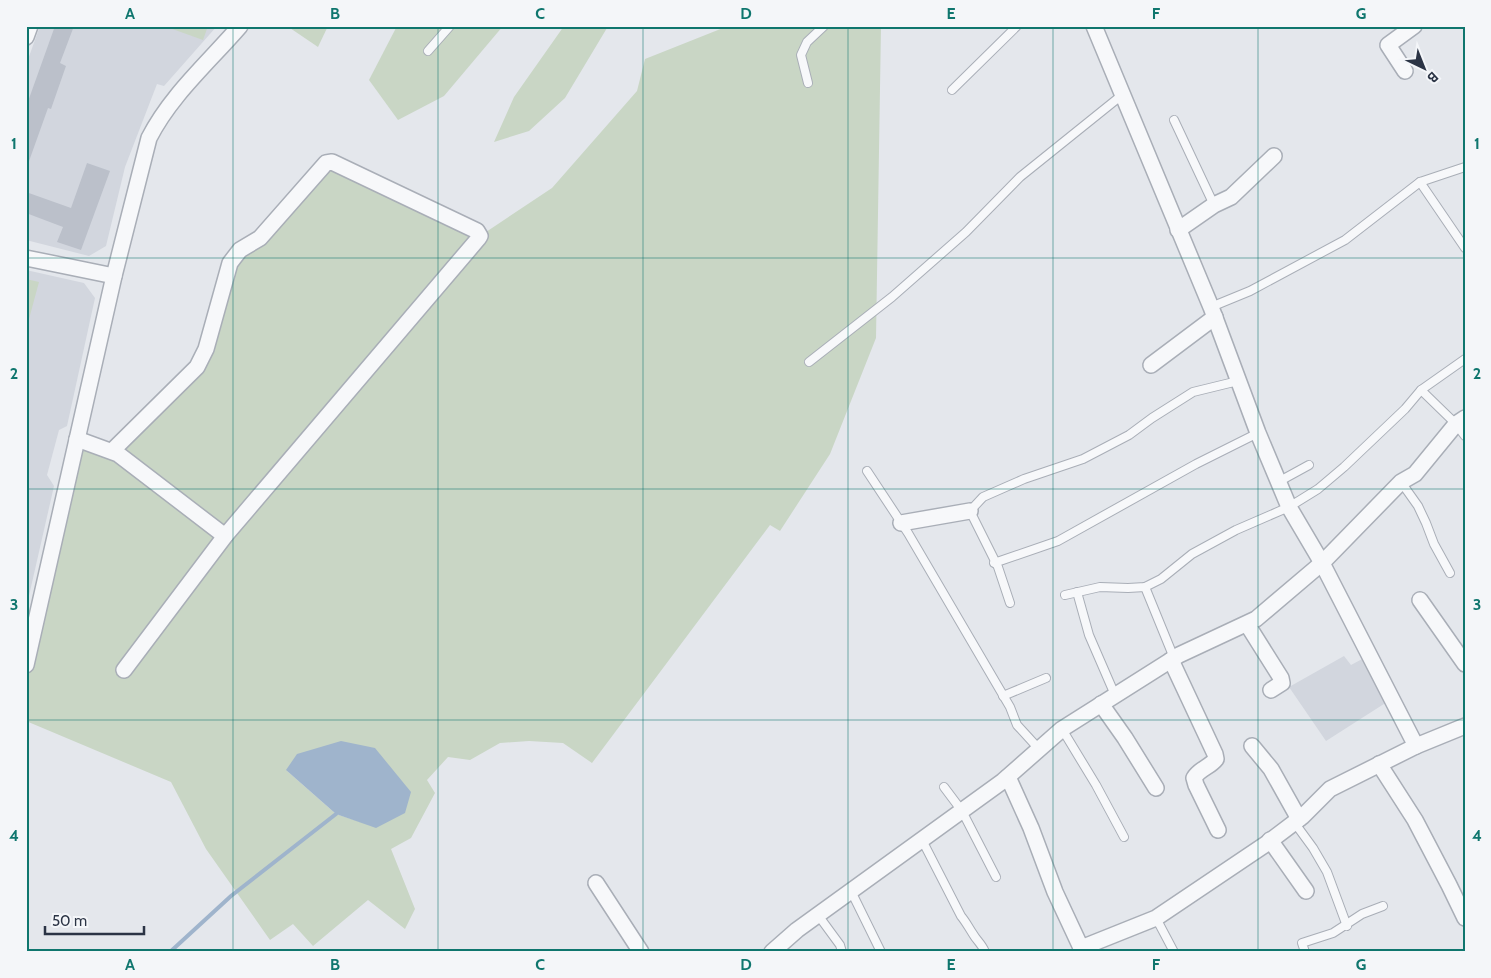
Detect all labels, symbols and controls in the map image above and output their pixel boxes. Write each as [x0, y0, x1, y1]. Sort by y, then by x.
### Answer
text: A [125, 4, 135, 23]
text: B [330, 4, 340, 23]
text: C [535, 4, 545, 23]
text: D [740, 4, 752, 23]
text: E [946, 4, 956, 23]
text: F [1152, 4, 1161, 23]
text: G [1356, 4, 1366, 23]
north arrow [1398, 42, 1448, 92]
text: B [1423, 68, 1442, 87]
text: 1 [11, 134, 17, 153]
text: 1 [1474, 134, 1480, 153]
text: 2 [10, 364, 18, 383]
text: 2 [1473, 364, 1481, 383]
text: 3 [10, 595, 18, 614]
text: 3 [1473, 595, 1481, 614]
text: 4 [9, 826, 19, 845]
text: 4 [1472, 826, 1482, 845]
scale bar [45, 903, 144, 935]
text: 50 m [52, 912, 87, 930]
text: A [125, 955, 135, 974]
text: B [330, 955, 340, 974]
text: C [535, 955, 545, 974]
text: D [740, 955, 752, 974]
text: E [946, 955, 956, 974]
text: F [1152, 955, 1161, 974]
text: G [1356, 955, 1366, 974]

